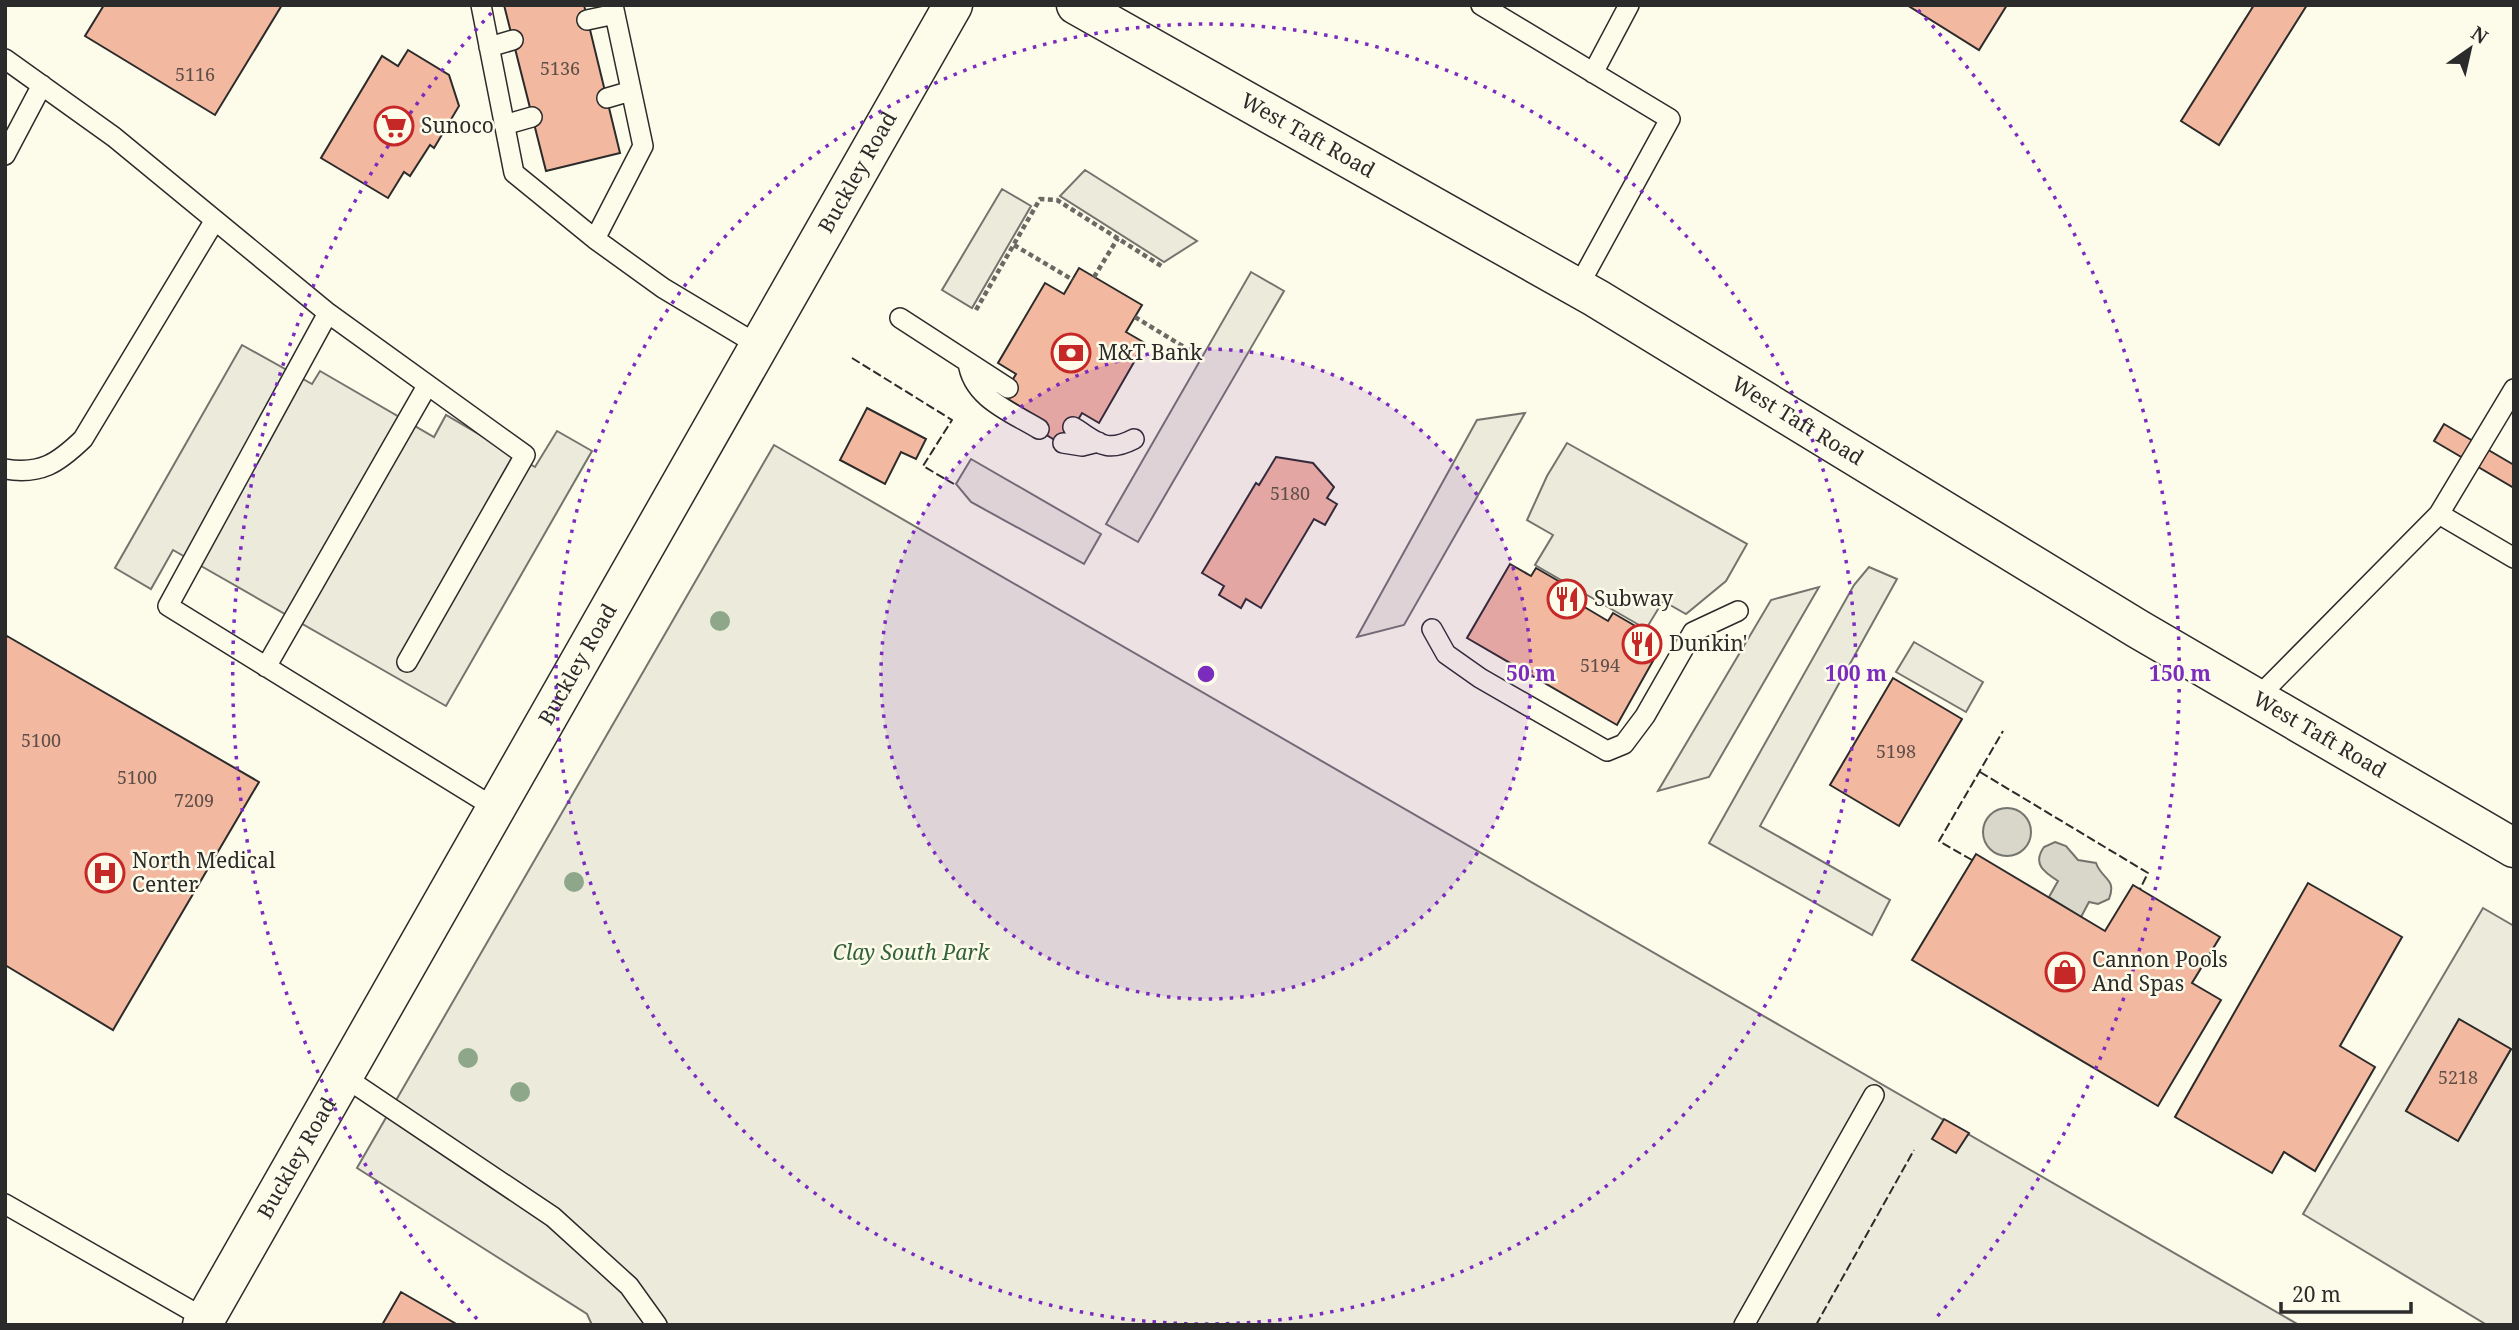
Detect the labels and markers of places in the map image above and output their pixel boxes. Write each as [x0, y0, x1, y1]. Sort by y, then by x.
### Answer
supermarket icon: Sunoco [373, 105, 415, 147]
place label: Sunoco [421, 111, 494, 139]
bank icon: M&T Bank [1050, 332, 1092, 374]
place label: M&T Bank [1098, 338, 1203, 366]
restaurant icon: Subway [1546, 578, 1588, 620]
place label: Subway [1594, 584, 1673, 612]
restaurant icon: Dunkin' [1621, 623, 1663, 665]
place label: Dunkin' [1669, 629, 1747, 657]
centre of rings [1194, 662, 1218, 686]
place label: North Medical Center [132, 846, 276, 898]
hospital icon: North Medical Center [84, 852, 126, 894]
place label: Cannon Pools And Spas [2092, 945, 2228, 997]
shop icon: Cannon Pools And Spas [2044, 951, 2086, 993]

